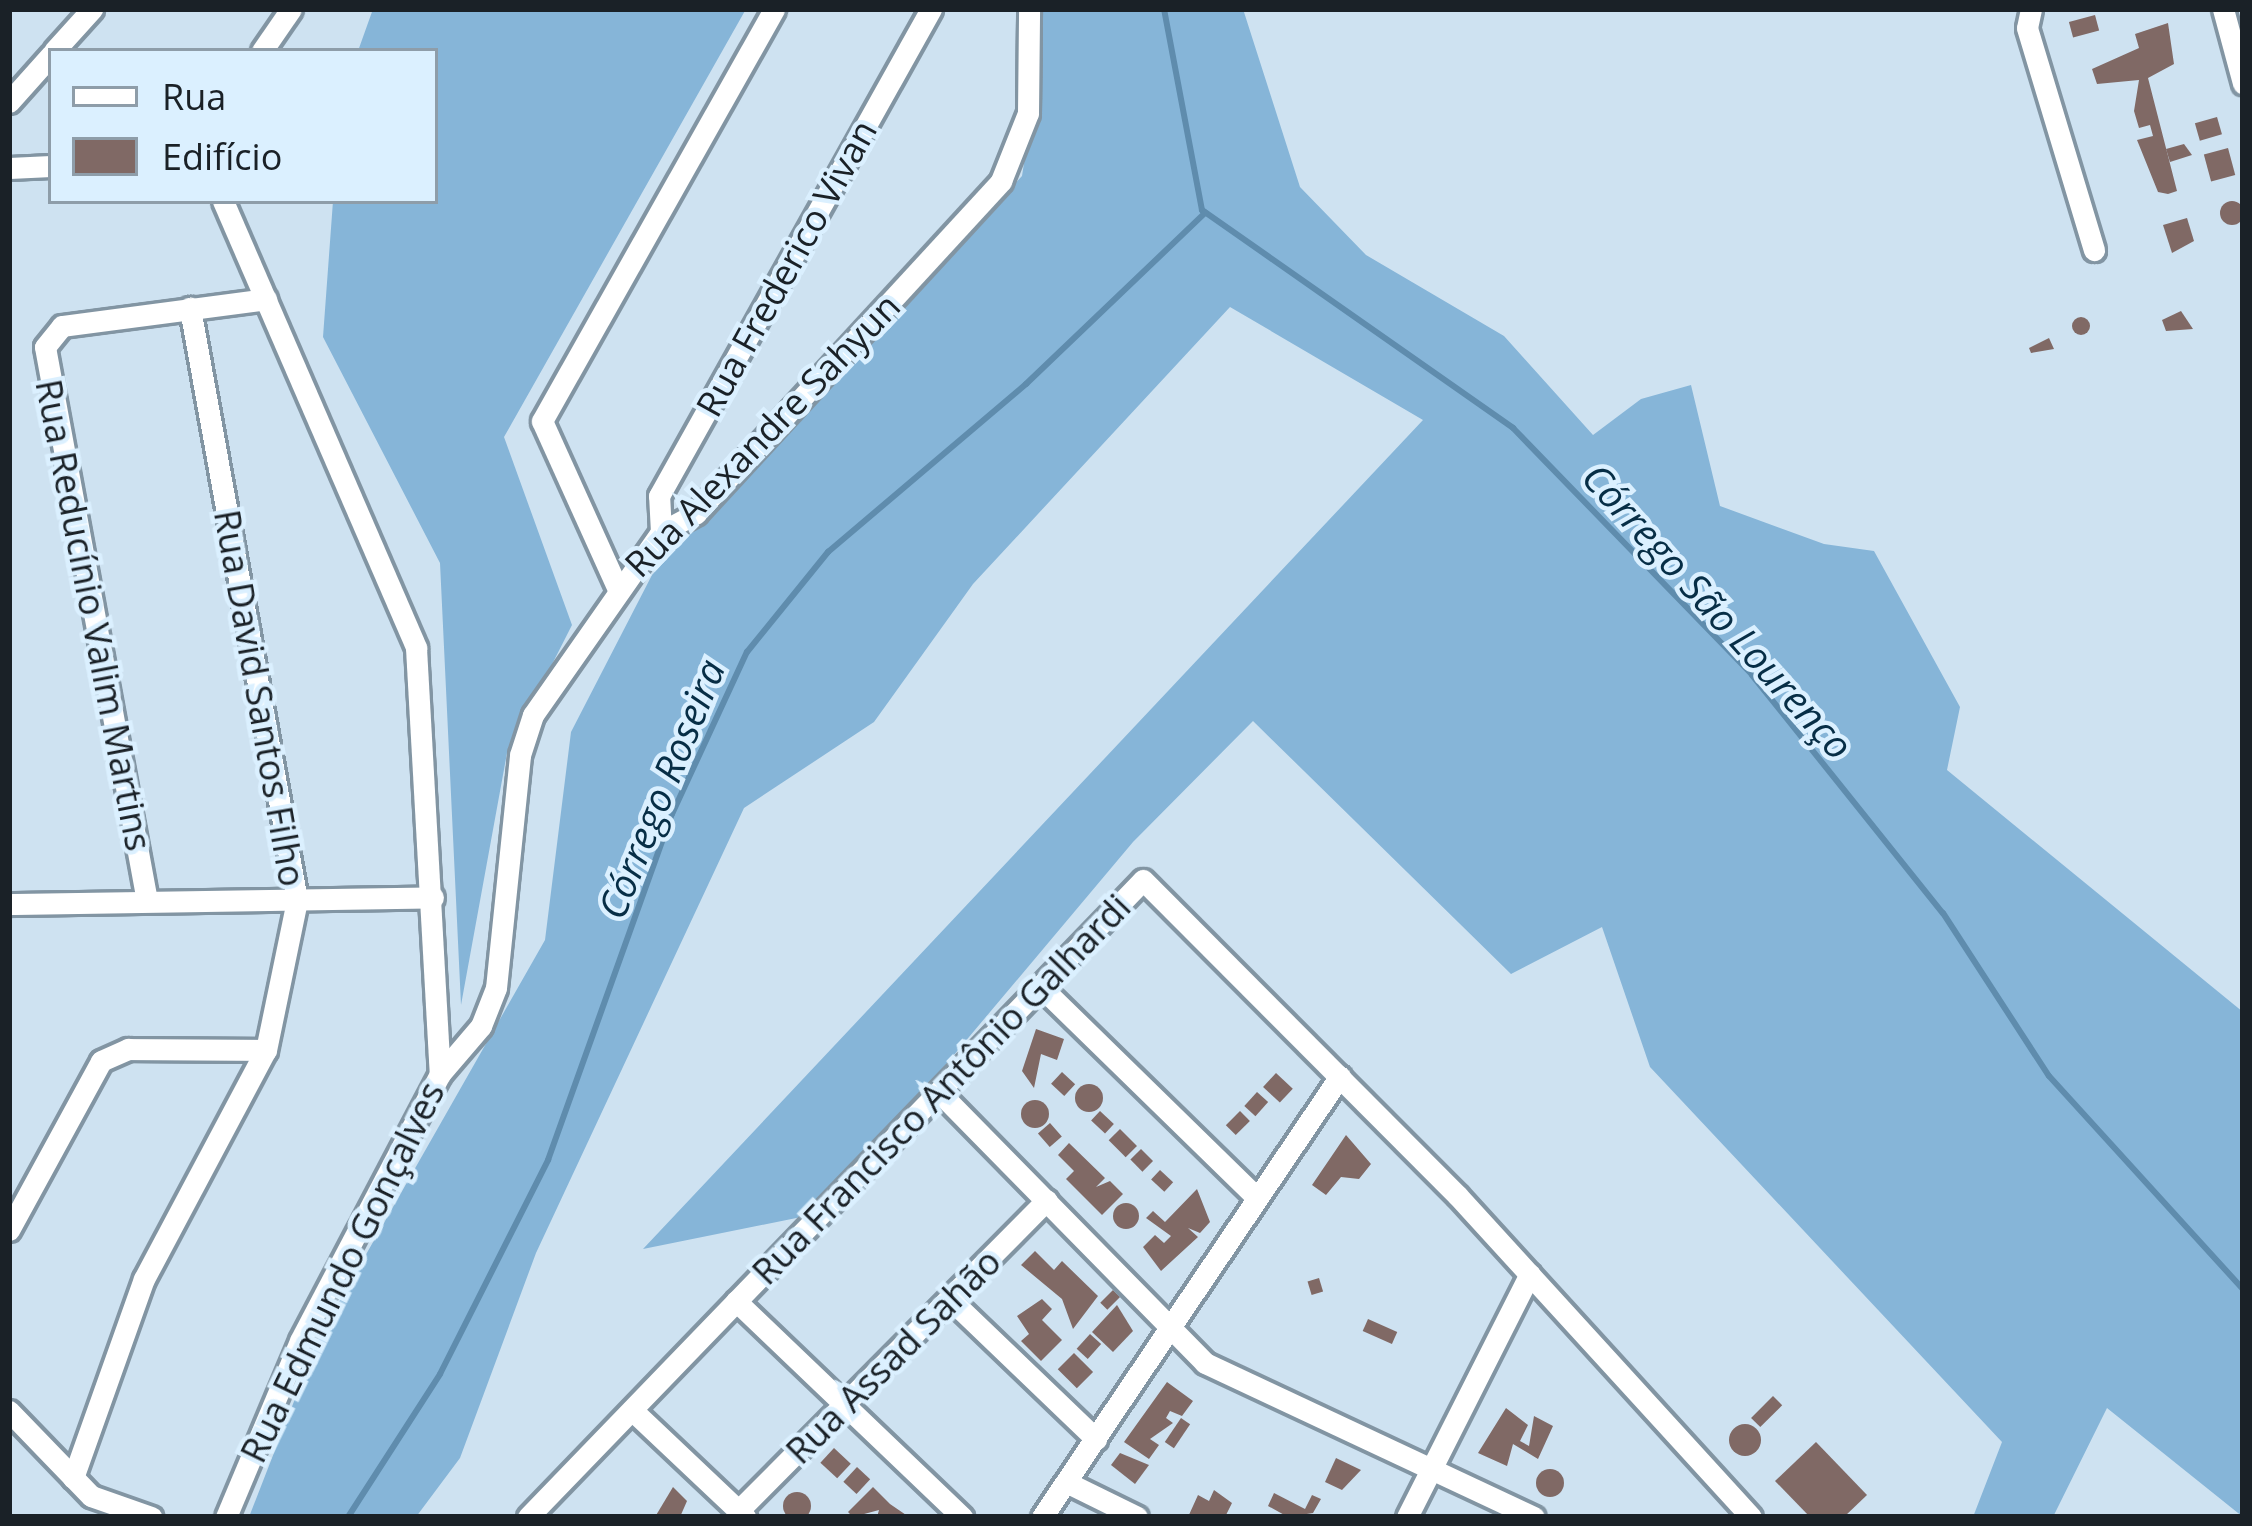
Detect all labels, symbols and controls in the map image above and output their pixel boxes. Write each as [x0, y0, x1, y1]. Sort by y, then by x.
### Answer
legend [48, 48, 438, 204]
text: Rua [162, 72, 226, 121]
street label: Rua Frederico Vivan [687, 112, 885, 424]
text: Edifício [162, 132, 282, 181]
street label: Rua Alexandre Sahyun [616, 284, 908, 586]
street label: Rua Reducínio Valim Martins [27, 376, 161, 854]
water label: Córrego São Lourenço [1573, 454, 1863, 768]
street label: Rua David Santos Filho [206, 506, 314, 890]
water label: Córrego Roseira [588, 653, 734, 925]
street label: Rua Francisco Antônio Galhardi [743, 885, 1139, 1293]
street label: Rua Edmundo Gonçalves [231, 1075, 453, 1469]
street label: Rua Assad Sahão [777, 1240, 1009, 1472]

